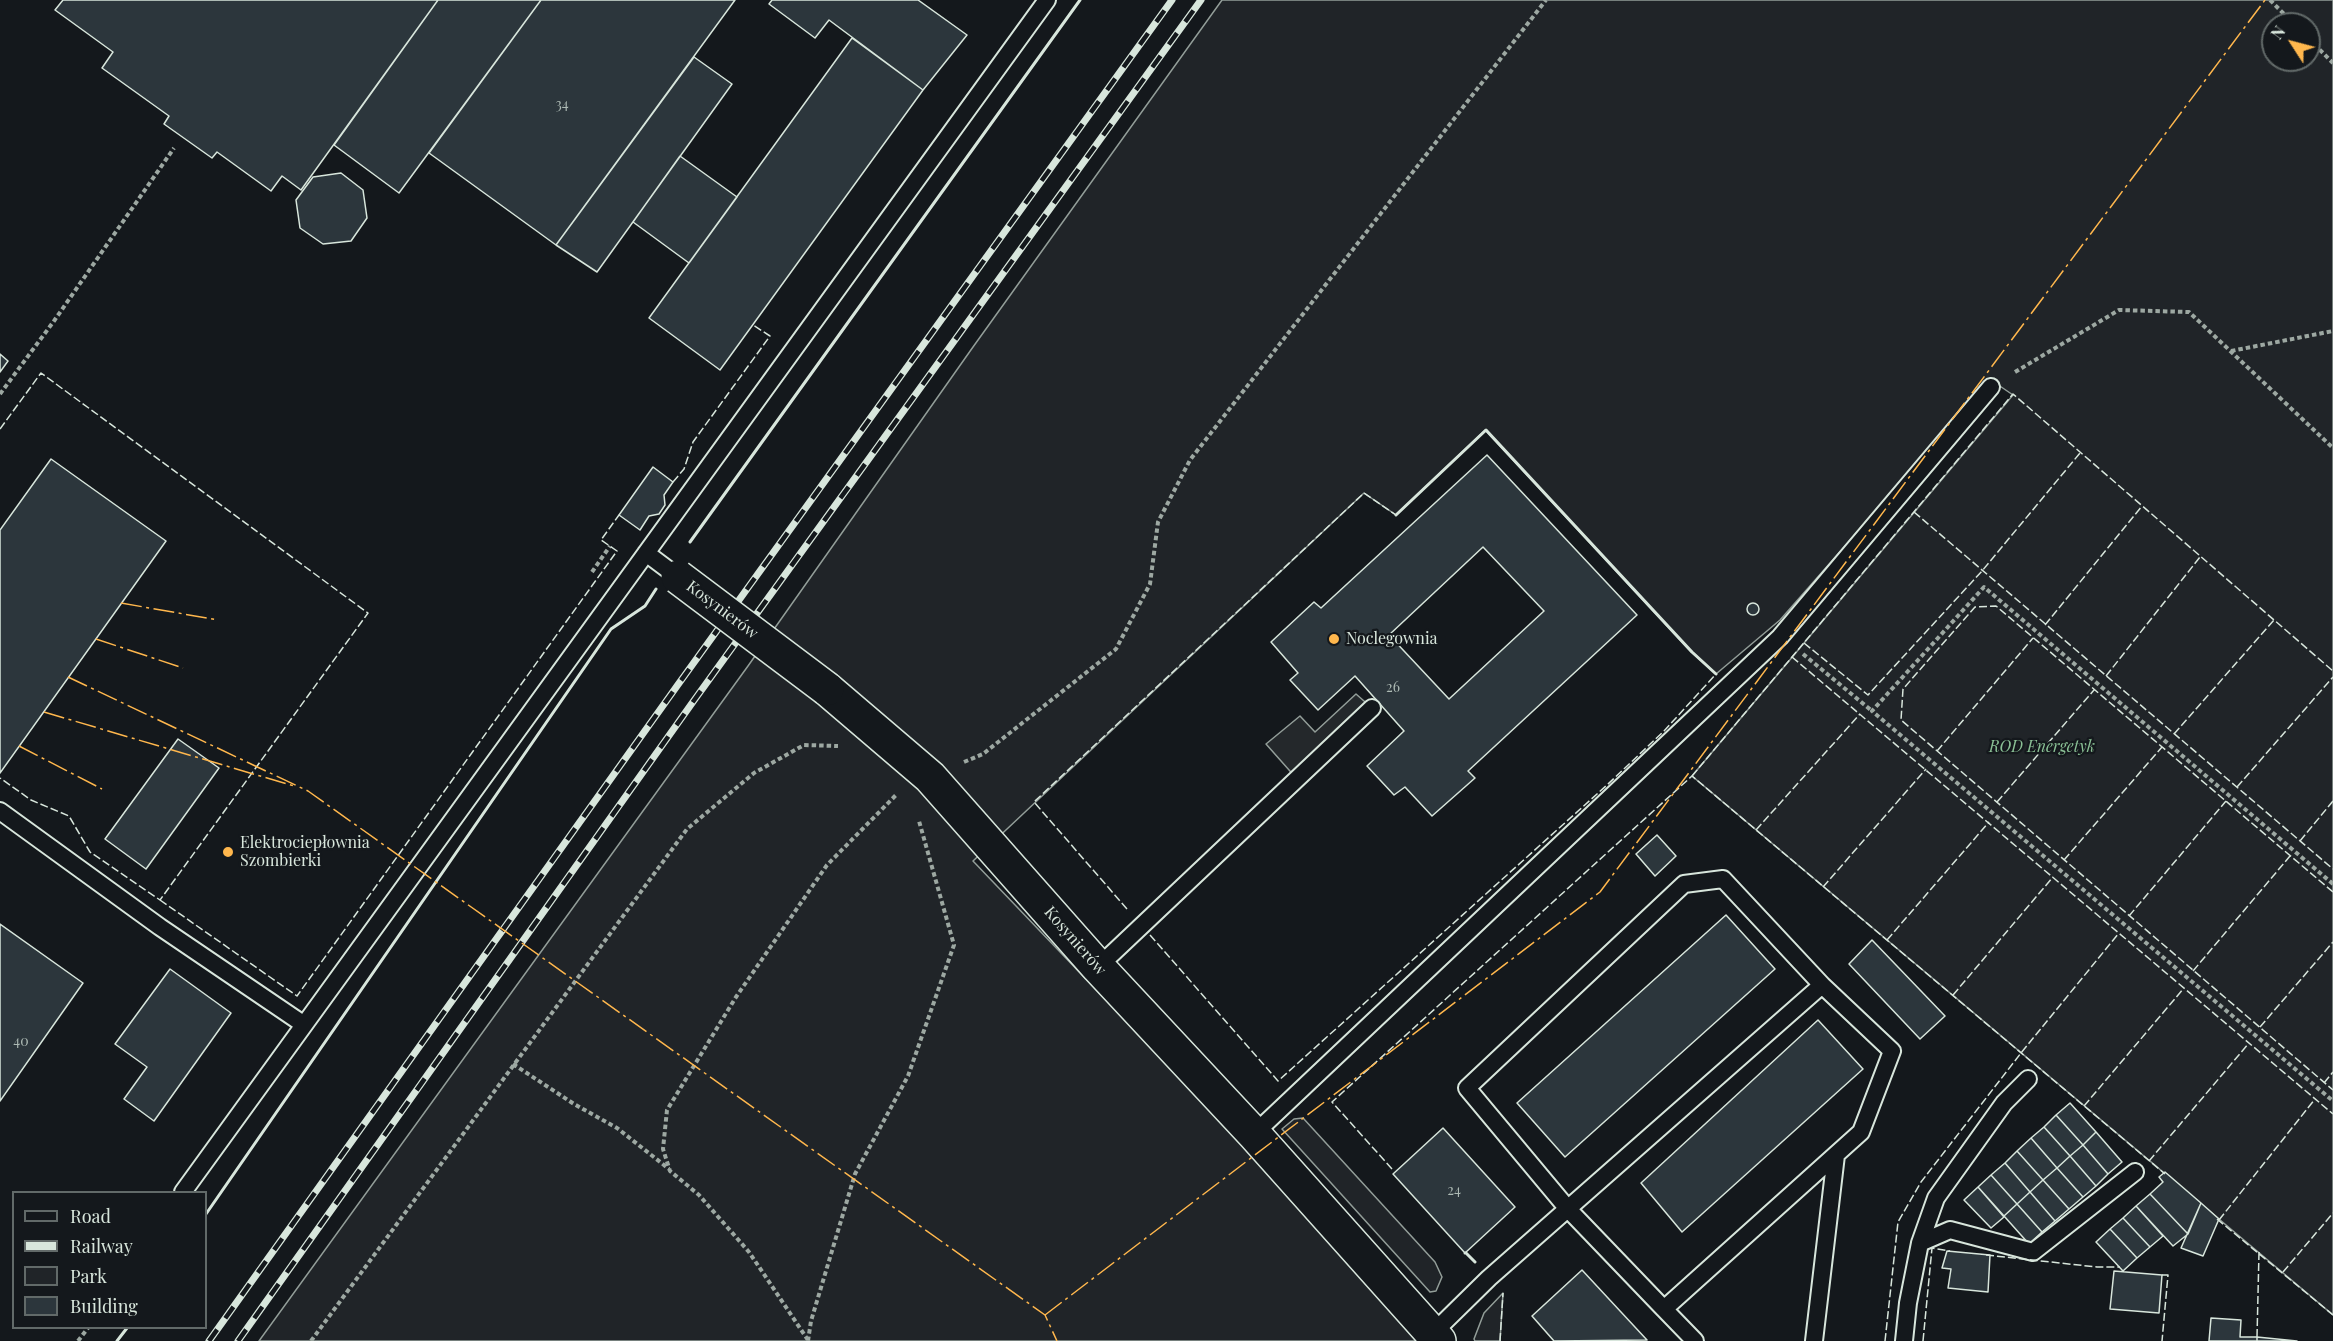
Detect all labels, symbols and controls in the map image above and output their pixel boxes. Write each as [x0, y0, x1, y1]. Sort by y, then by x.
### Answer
north arrow [2261, 12, 2321, 72]
text: N [2266, 21, 2290, 43]
house number: 34 [555, 97, 569, 113]
street label: Kosynierów [682, 577, 762, 643]
place label: Noclegownia [1346, 629, 1438, 649]
marker: Noclegownia [1327, 632, 1341, 646]
house number: 26 [1386, 680, 1400, 696]
park label: ROD Energetyk [1989, 737, 2095, 757]
place label: Elektrociepłownia Szombierki [240, 833, 370, 871]
marker: Elektrociepłownia Szombierki [221, 845, 235, 859]
street label: Kosynierów [1040, 903, 1110, 979]
house number: 40 [13, 1034, 29, 1050]
house number: 24 [1447, 1183, 1461, 1199]
legend [12, 1191, 207, 1329]
text: Road [70, 1204, 111, 1228]
text: Railway [70, 1234, 133, 1258]
text: Park [70, 1264, 107, 1288]
text: Building [70, 1294, 138, 1318]

